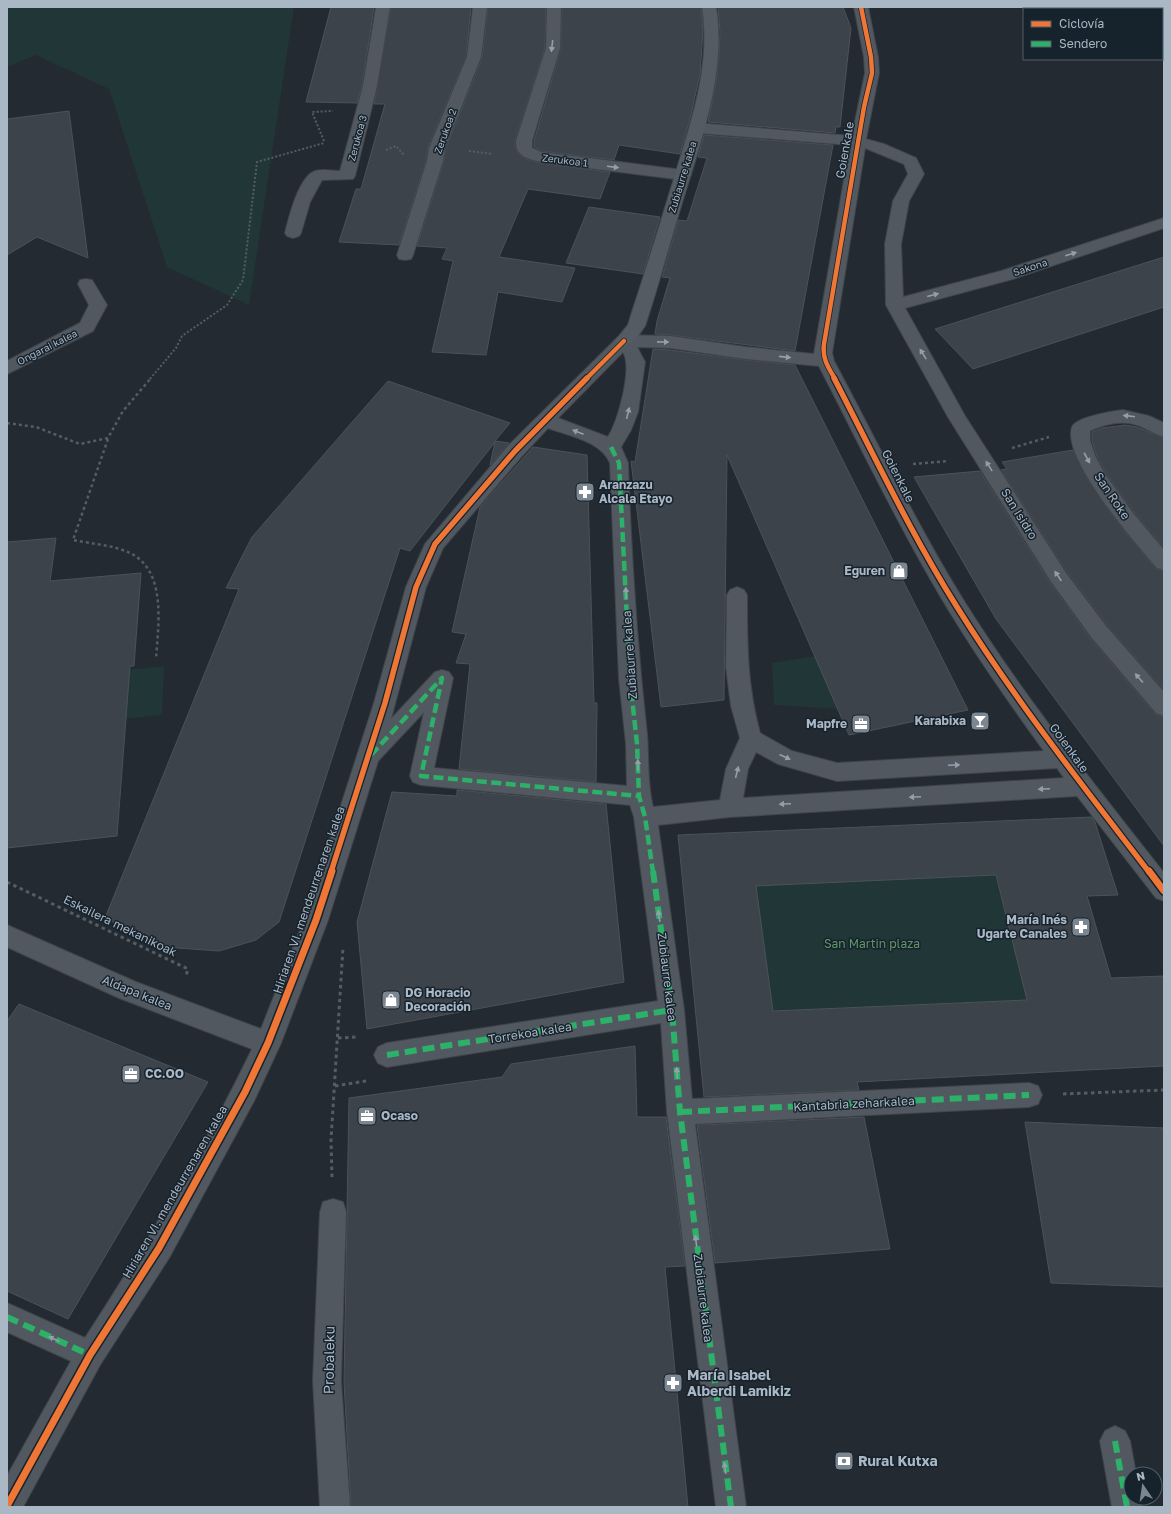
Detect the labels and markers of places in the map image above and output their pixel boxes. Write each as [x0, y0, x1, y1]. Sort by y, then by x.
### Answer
place label: Aranzazu Alcala Etayo [599, 477, 672, 506]
pharmacy icon: Aranzazu Alcala Etayo [574, 481, 596, 503]
shop icon: Eguren [888, 560, 910, 582]
place label: Eguren [844, 563, 885, 578]
bar icon: Karabixa [969, 710, 991, 732]
office icon: Mapfre [850, 713, 872, 735]
place label: Karabixa [915, 713, 966, 728]
place label: Mapfre [806, 716, 847, 731]
place label: María Inés Ugarte Canales [977, 912, 1067, 941]
pharmacy icon: María Inés Ugarte Canales [1070, 916, 1092, 938]
place label: DG Horacio Decoración [405, 985, 471, 1014]
shop icon: DG Horacio Decoración [380, 989, 402, 1011]
office icon: CC.OO [120, 1063, 142, 1085]
place label: CC.OO [145, 1066, 184, 1081]
office icon: Ocaso [356, 1105, 378, 1127]
place label: Ocaso [381, 1108, 418, 1123]
place label: María Isabel Alberdi Lamikiz [687, 1366, 791, 1399]
pharmacy icon: María Isabel Alberdi Lamikiz [662, 1372, 684, 1394]
bank icon: Rural Kutxa [833, 1450, 855, 1472]
place label: Rural Kutxa [858, 1452, 938, 1469]

